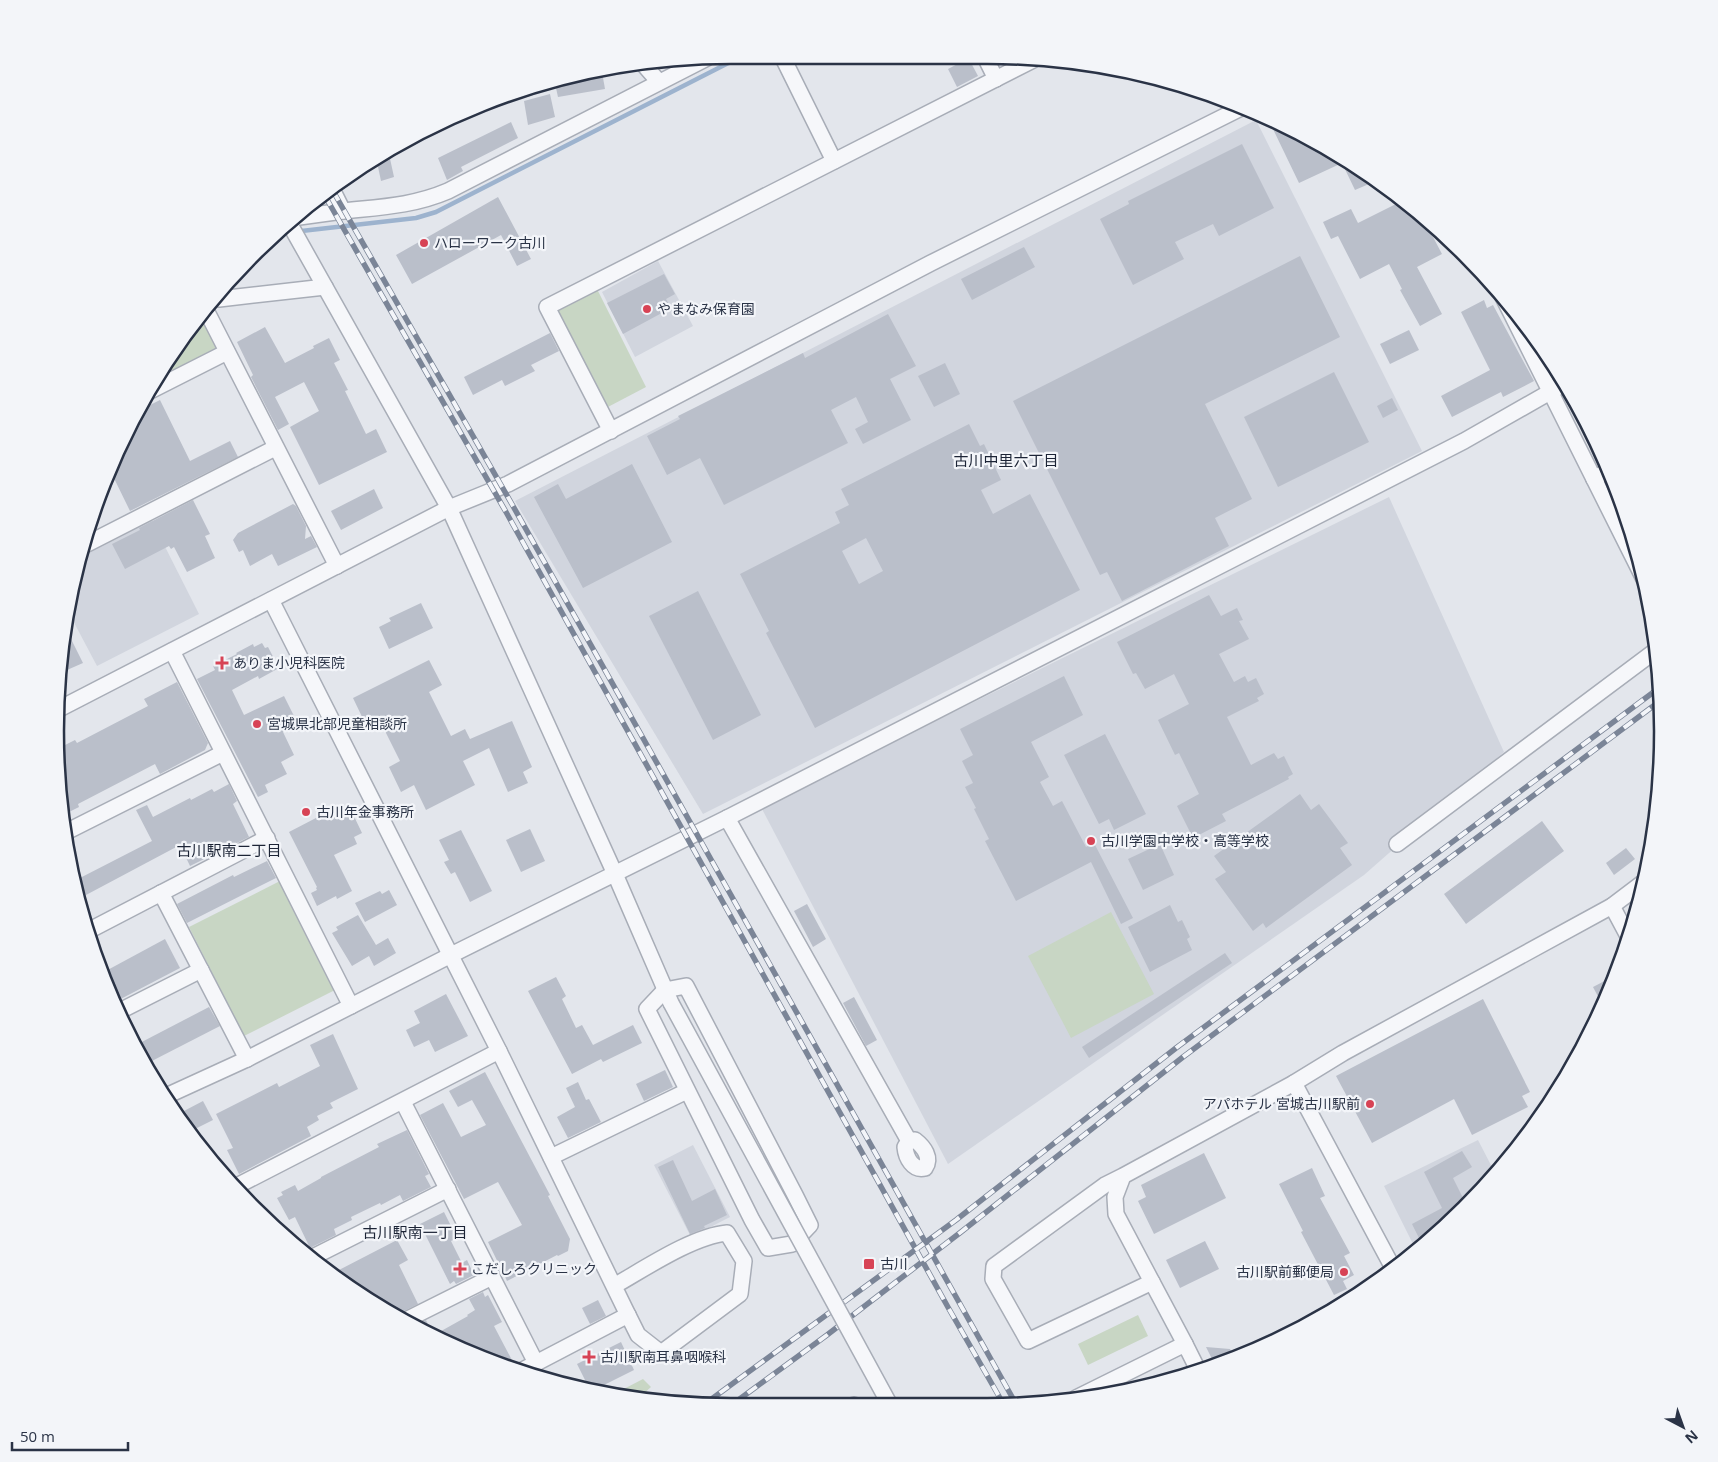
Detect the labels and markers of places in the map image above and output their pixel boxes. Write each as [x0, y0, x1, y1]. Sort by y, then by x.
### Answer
place label: ハローワーク古川 [434, 233, 546, 252]
marker: ハローワーク古川 [418, 237, 430, 249]
place label: やまなみ保育園 [657, 299, 755, 318]
marker: やまなみ保育園 [641, 303, 653, 315]
place label: ありま小児科医院 [233, 653, 345, 672]
marker: ありま小児科医院 [215, 656, 229, 670]
place label: 宮城県北部児童相談所 [267, 714, 407, 733]
marker: 宮城県北部児童相談所 [251, 718, 263, 730]
place label: 古川年金事務所 [316, 802, 414, 821]
marker: 古川年金事務所 [300, 806, 312, 818]
place label: 古川学園中学校・高等学校 [1101, 831, 1269, 850]
marker: 古川学園中学校・高等学校 [1085, 835, 1097, 847]
place label: アパホテル 宮城古川駅前 [1203, 1094, 1360, 1113]
marker: アパホテル 宮城古川駅前 [1364, 1098, 1376, 1110]
place label: 古川 [880, 1254, 908, 1273]
marker: 古川 [862, 1257, 876, 1271]
place label: こだしろクリニック [471, 1259, 597, 1278]
marker: こだしろクリニック [453, 1262, 467, 1276]
place label: 古川駅前郵便局 [1236, 1262, 1334, 1281]
marker: 古川駅前郵便局 [1338, 1266, 1350, 1278]
place label: 古川駅南耳鼻咽喉科 [600, 1347, 726, 1366]
marker: 古川駅南耳鼻咽喉科 [582, 1350, 596, 1364]

